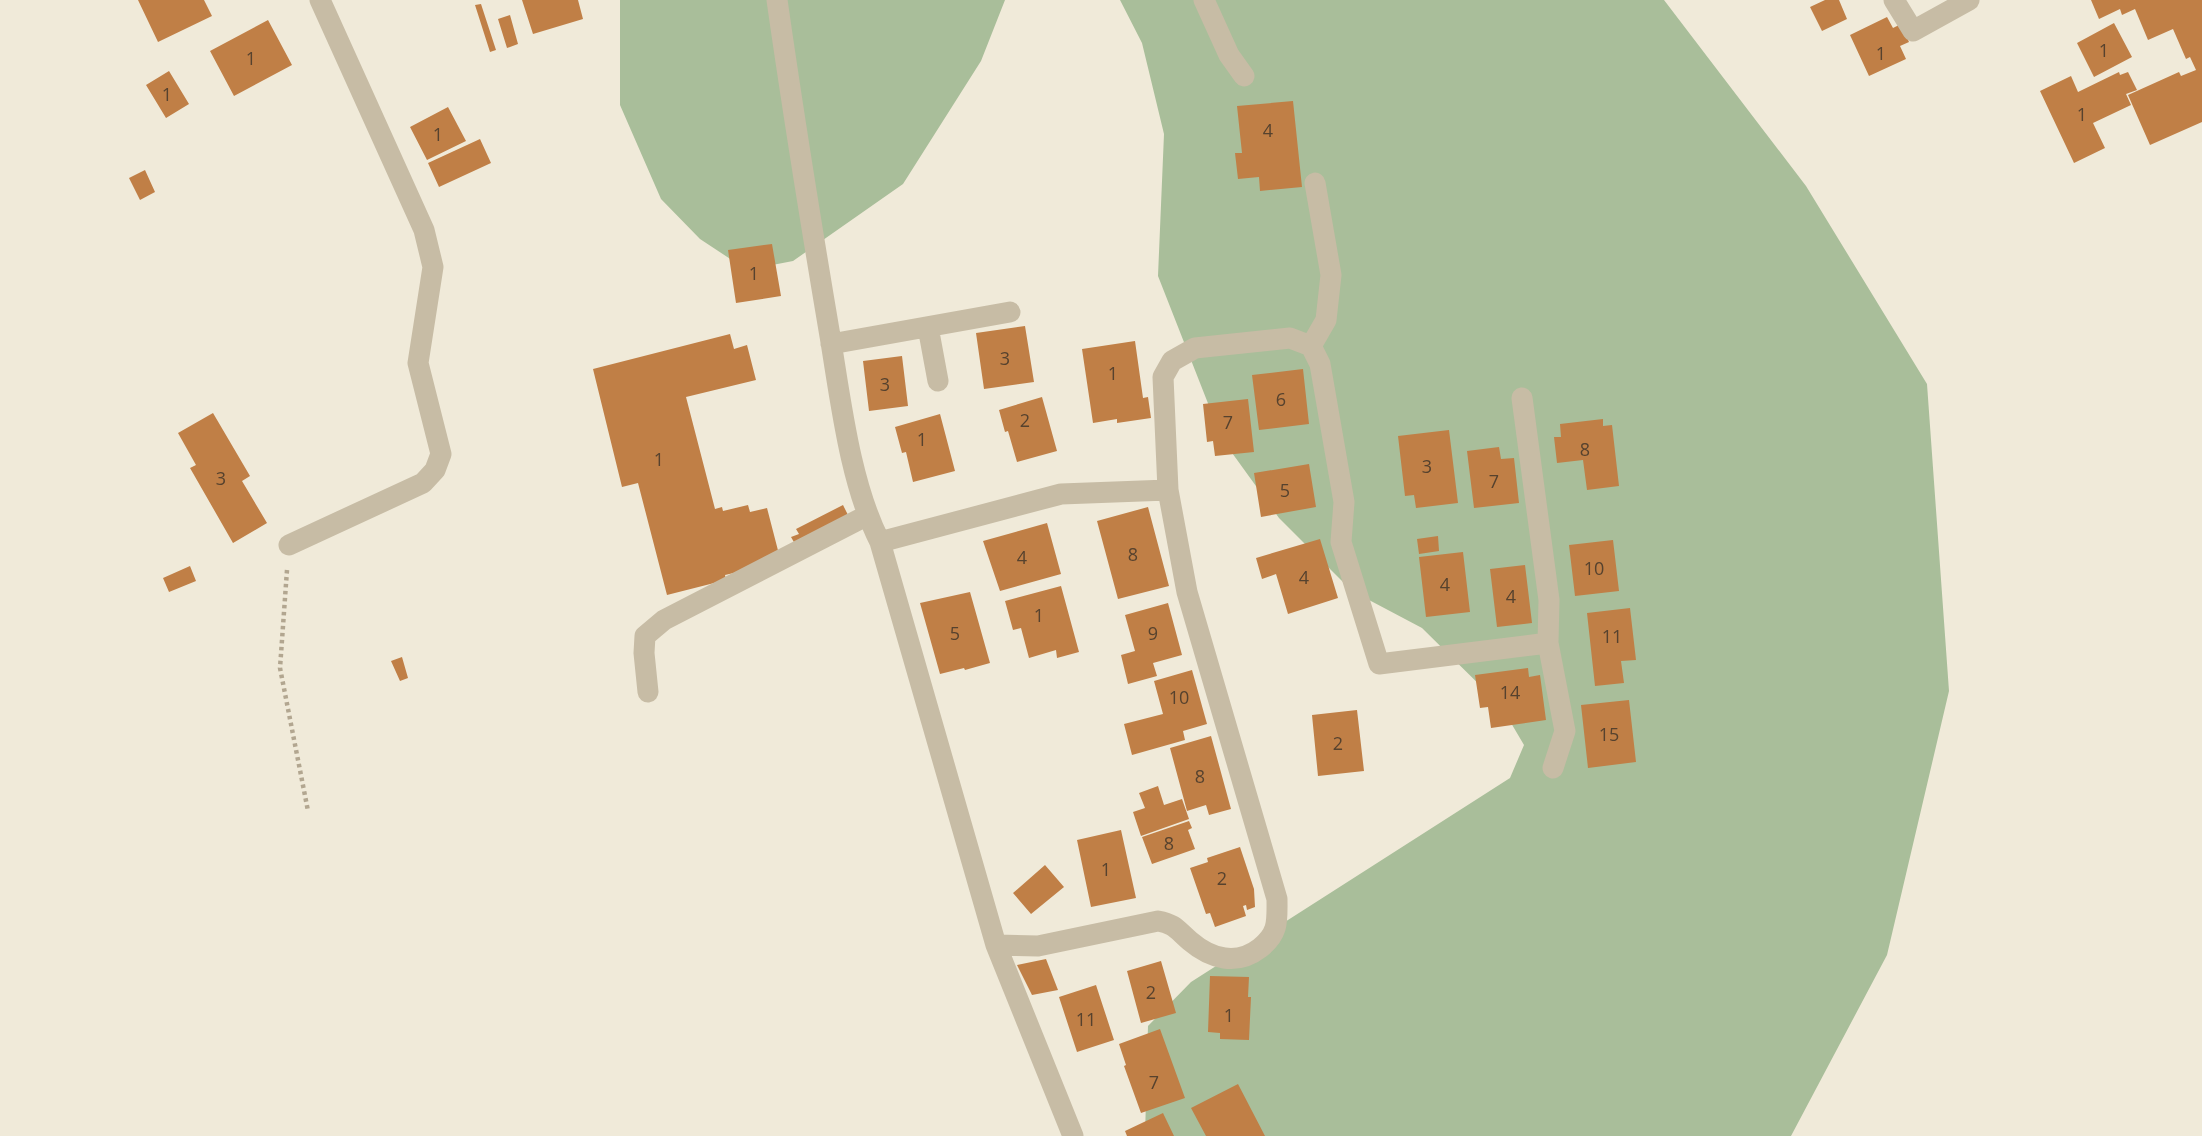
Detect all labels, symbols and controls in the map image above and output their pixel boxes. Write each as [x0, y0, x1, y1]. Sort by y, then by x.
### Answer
house number: 1 [2099, 38, 2109, 62]
house number: 1 [1876, 41, 1886, 65]
house number: 1 [246, 46, 256, 70]
house number: 1 [162, 82, 172, 106]
house number: 1 [2077, 102, 2087, 126]
house number: 4 [1263, 118, 1273, 142]
house number: 1 [433, 122, 443, 146]
house number: 1 [749, 261, 759, 285]
house number: 3 [1000, 346, 1010, 370]
house number: 1 [1108, 361, 1118, 385]
house number: 3 [880, 372, 890, 396]
house number: 6 [1276, 387, 1286, 411]
house number: 2 [1020, 408, 1030, 432]
house number: 7 [1223, 410, 1233, 434]
house number: 1 [917, 427, 927, 451]
house number: 8 [1580, 437, 1590, 461]
house number: 1 [654, 447, 664, 471]
house number: 3 [1422, 454, 1432, 478]
house number: 3 [216, 466, 226, 490]
house number: 7 [1489, 469, 1499, 493]
house number: 5 [1280, 478, 1290, 502]
house number: 8 [1128, 542, 1138, 566]
house number: 4 [1017, 545, 1027, 569]
house number: 10 [1584, 556, 1604, 580]
house number: 4 [1299, 565, 1309, 589]
house number: 4 [1440, 572, 1450, 596]
house number: 4 [1506, 584, 1516, 608]
house number: 1 [1034, 603, 1044, 627]
house number: 5 [950, 621, 960, 645]
house number: 9 [1148, 621, 1158, 645]
house number: 11 [1602, 624, 1622, 648]
house number: 14 [1500, 680, 1520, 704]
house number: 10 [1169, 685, 1189, 709]
house number: 15 [1599, 722, 1619, 746]
house number: 2 [1333, 731, 1343, 755]
house number: 8 [1195, 764, 1205, 788]
house number: 8 [1164, 831, 1174, 855]
house number: 1 [1101, 857, 1111, 881]
house number: 2 [1217, 866, 1227, 890]
house number: 2 [1146, 980, 1156, 1004]
house number: 1 [1224, 1003, 1234, 1027]
house number: 11 [1076, 1007, 1096, 1031]
house number: 7 [1149, 1070, 1159, 1094]

